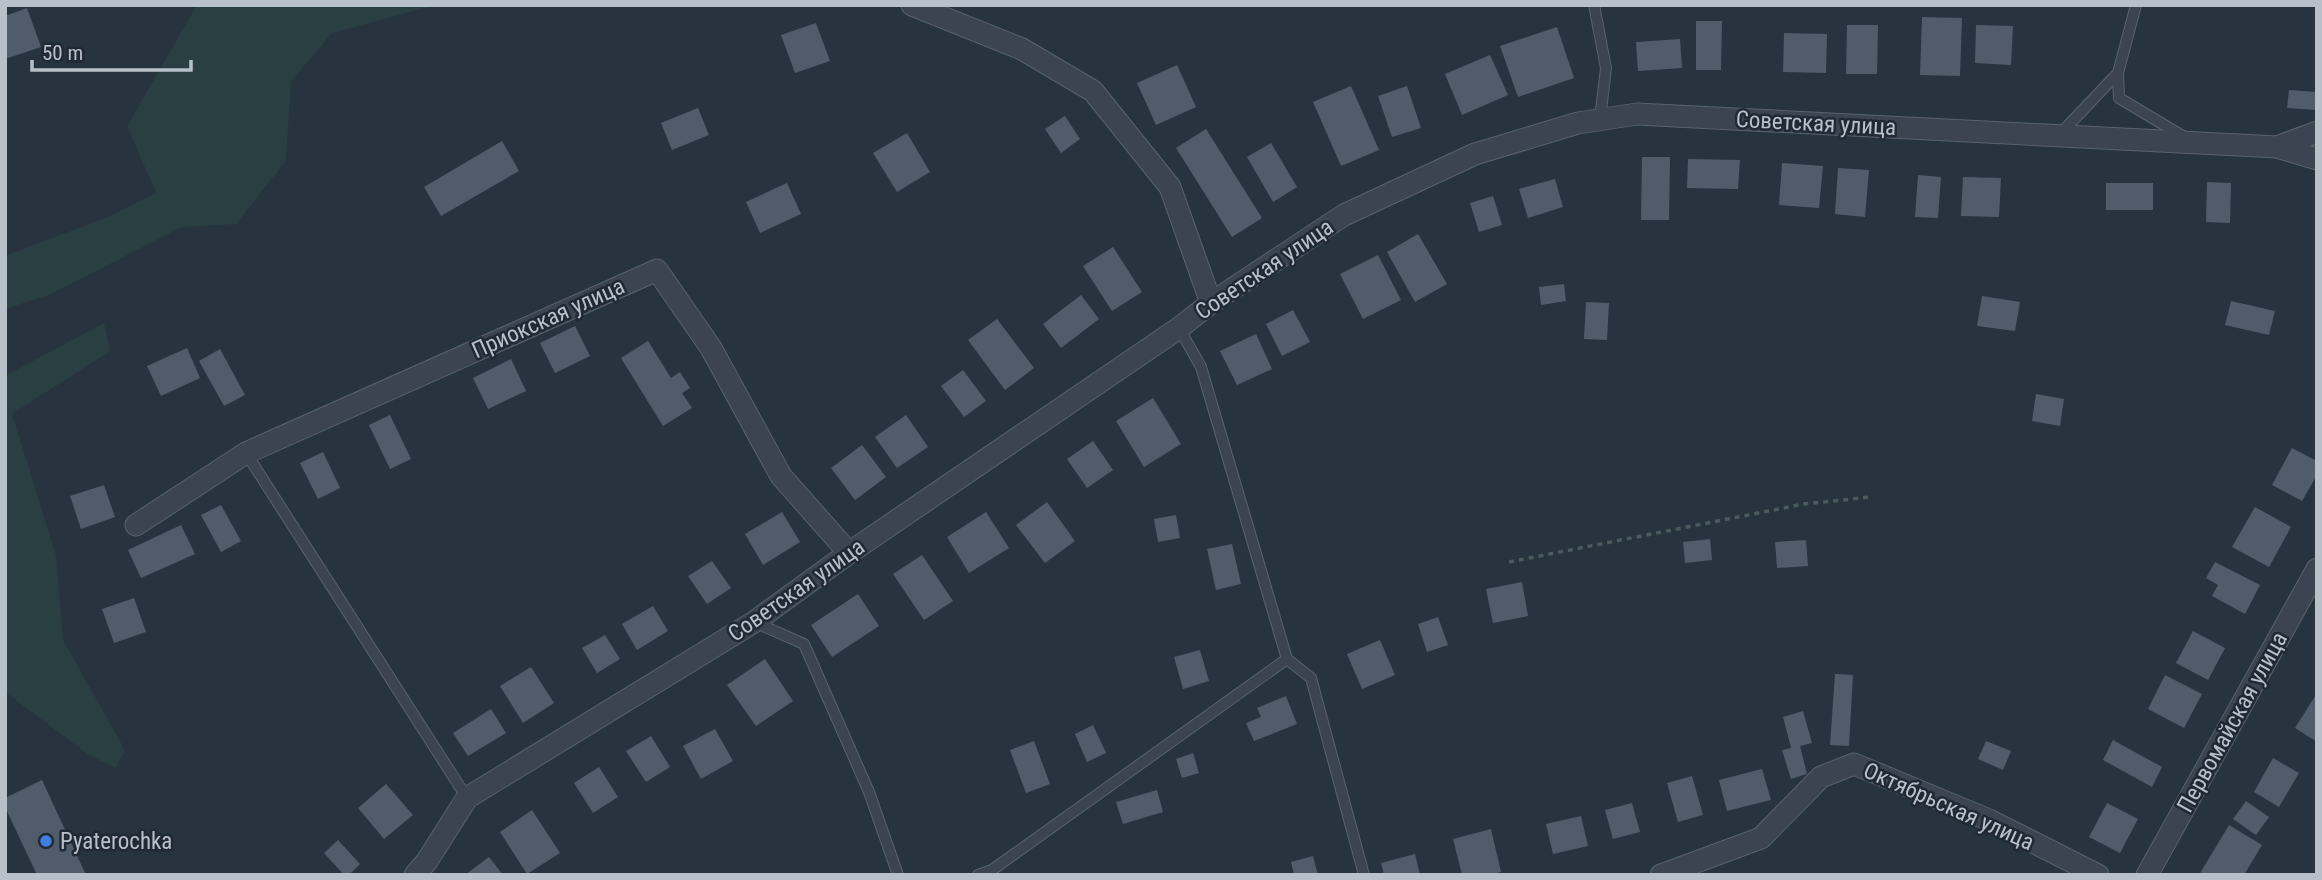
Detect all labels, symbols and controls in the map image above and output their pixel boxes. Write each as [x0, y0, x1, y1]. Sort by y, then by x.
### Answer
scale bar [32, 28, 191, 72]
text: 50 m [42, 41, 83, 65]
street label: Советская улица [1735, 106, 1897, 141]
street label: Советская улица [1190, 213, 1338, 325]
street label: Приокская улица [468, 273, 629, 364]
street label: Советская улица [723, 533, 870, 647]
street label: Первомайская улица [2172, 627, 2293, 817]
street label: Октябрьская улица [1859, 757, 2038, 856]
place label: Pyaterochka [60, 828, 172, 855]
marker: Pyaterochka [38, 833, 54, 849]

